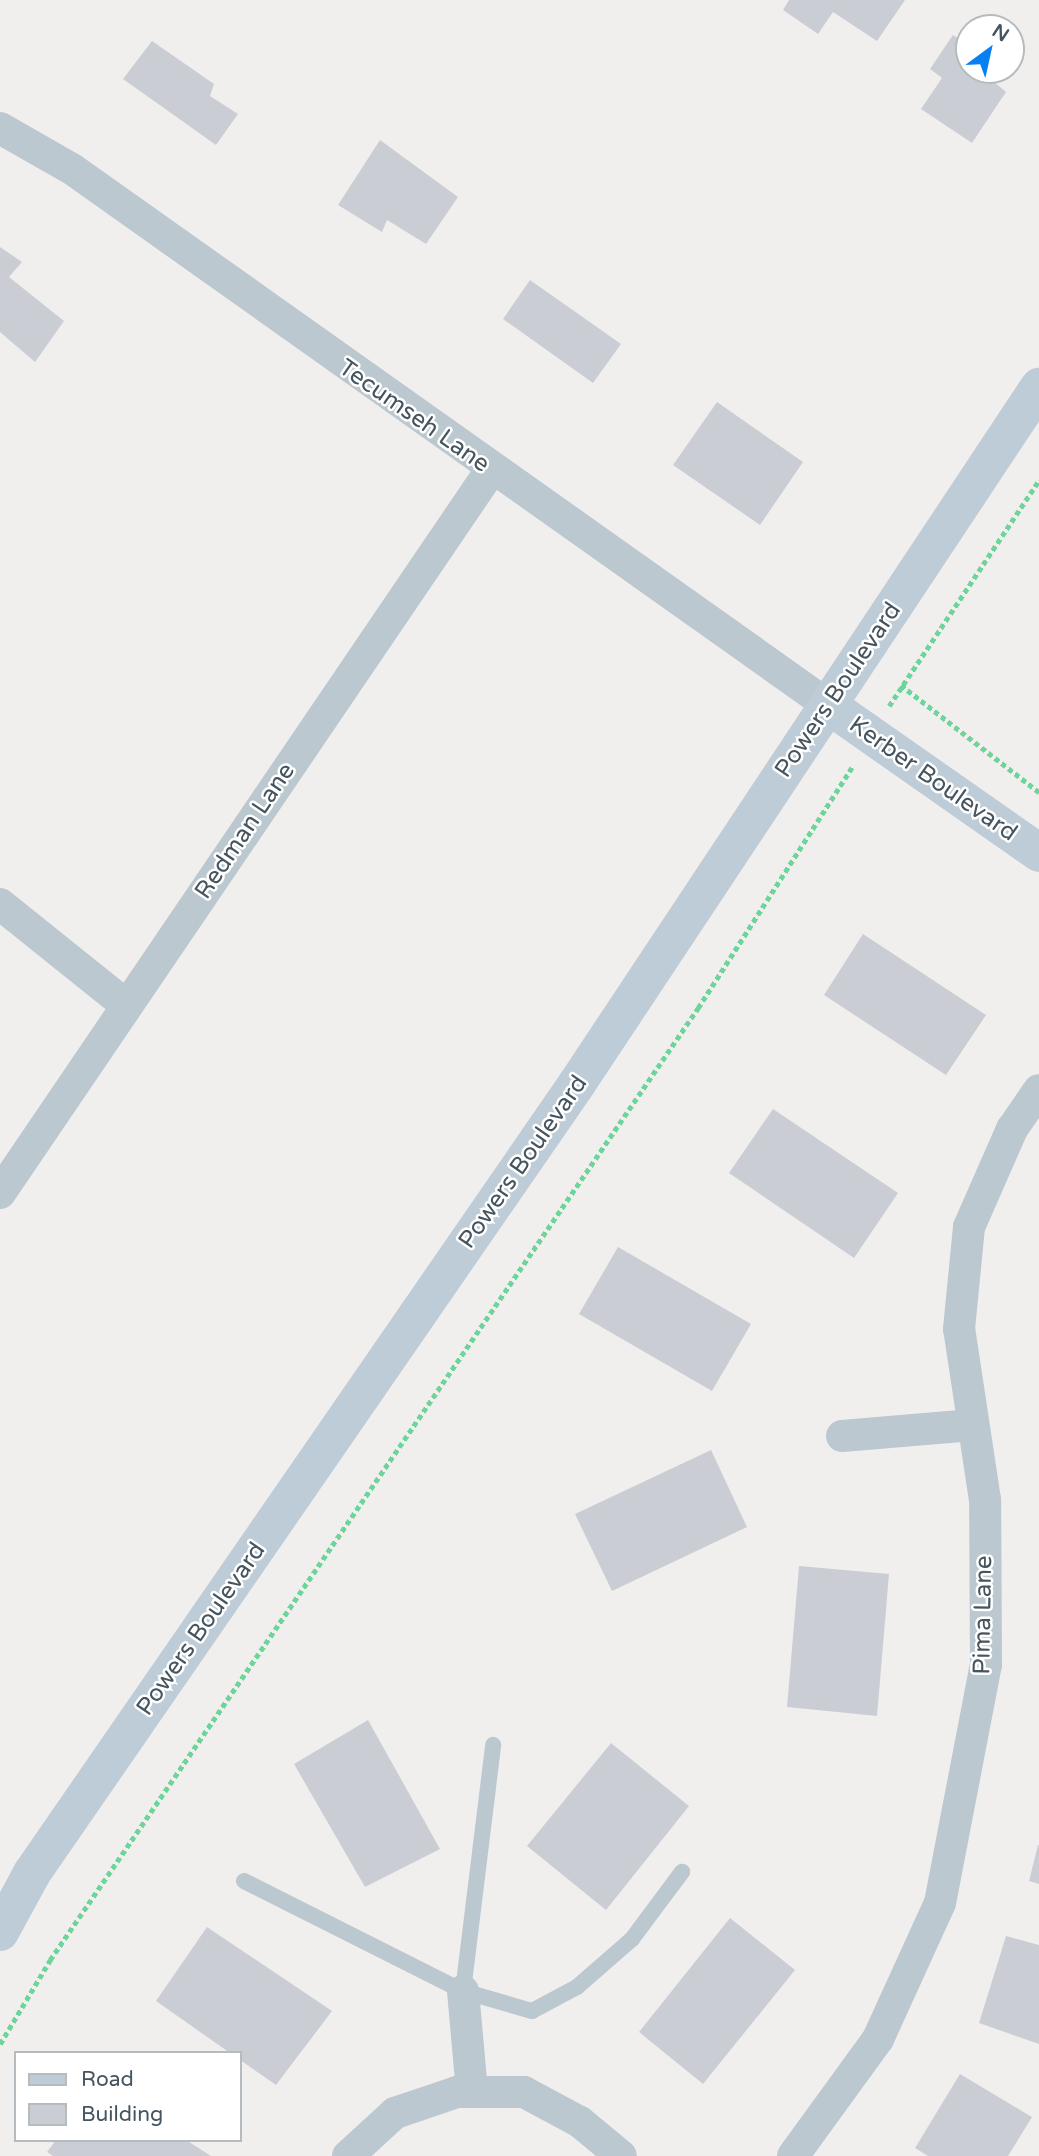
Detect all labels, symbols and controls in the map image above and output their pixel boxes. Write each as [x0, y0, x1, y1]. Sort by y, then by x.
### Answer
north arrow [955, 14, 1025, 84]
text: N [988, 20, 1013, 46]
street label: Tecumseh Lane [333, 353, 495, 479]
street label: Powers Boulevard [769, 597, 907, 783]
street label: Kerber Boulevard [844, 710, 1022, 848]
street label: Redman Lane [189, 758, 301, 904]
street label: Powers Boulevard [452, 1070, 594, 1254]
street label: Powers Boulevard [130, 1537, 272, 1721]
street label: Pima Lane [968, 1555, 998, 1675]
legend [14, 2051, 242, 2142]
text: Road [81, 2067, 134, 2092]
text: Building [81, 2102, 163, 2127]

